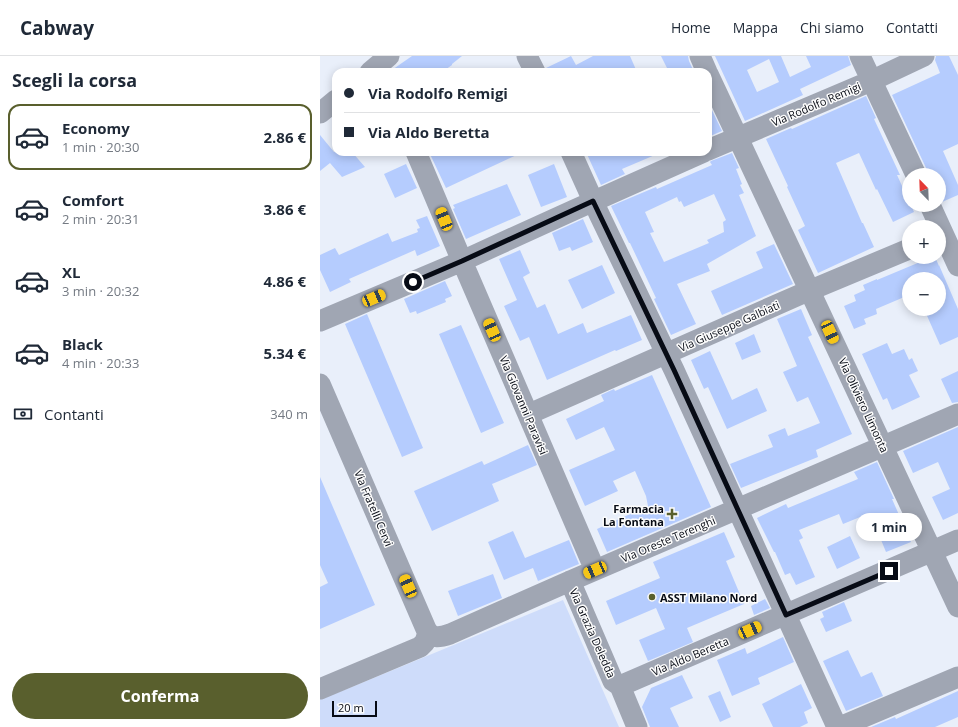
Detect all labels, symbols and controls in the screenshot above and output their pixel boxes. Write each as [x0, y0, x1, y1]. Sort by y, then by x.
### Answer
text: Cabway [20, 15, 94, 41]
text: Home [671, 18, 711, 37]
text: Mappa [733, 18, 778, 37]
text: Chi siamo [800, 18, 864, 37]
text: Contatti [886, 18, 938, 37]
text: Scegli la corsa [12, 68, 137, 92]
street label: Via Rodolfo Remigi [769, 78, 863, 130]
text: Via Rodolfo Remigi [368, 83, 508, 103]
text: Economy [62, 118, 130, 138]
icon: car [14, 119, 50, 155]
text: Via Aldo Beretta [368, 122, 490, 142]
text: 2.86 € [264, 127, 306, 147]
text: 1 min · 20:30 [62, 138, 139, 156]
north arrow [902, 168, 946, 212]
map controls [902, 168, 946, 316]
text: Comfort [62, 190, 124, 210]
icon: car [14, 191, 50, 227]
text: 3.86 € [264, 199, 306, 219]
car [434, 206, 454, 232]
text: 2 min · 20:31 [62, 210, 139, 228]
button: + [902, 220, 946, 264]
text: XL [62, 262, 80, 282]
icon: car [14, 263, 50, 299]
text: 4.86 € [264, 271, 306, 291]
button: − [902, 272, 946, 316]
route start [404, 273, 422, 291]
text: 3 min · 20:32 [62, 282, 139, 300]
car [361, 288, 387, 308]
street label: Via Giuseppe Galbiati [676, 297, 782, 355]
car [482, 317, 502, 343]
car [819, 319, 841, 345]
text: Black [62, 334, 103, 354]
icon: car [14, 335, 50, 371]
text: 5.34 € [264, 343, 306, 363]
street label: Via Giovanni Paravisi [496, 353, 552, 457]
text: 4 min · 20:33 [62, 354, 139, 372]
street label: Via Oliviero Limonta [835, 355, 893, 455]
icon: cash [12, 403, 34, 425]
text: Contanti [44, 404, 104, 424]
text: 340 m [270, 405, 308, 423]
street label: Via Fratelli Cervi [351, 467, 397, 549]
place label: Farmacia La Fontana [603, 501, 664, 529]
marker: Farmacia La Fontana [667, 509, 677, 519]
street label: Via Oreste Terenghi [619, 512, 717, 566]
callout: 1 min [856, 513, 922, 541]
text: 1 min [871, 518, 907, 536]
car [582, 560, 608, 580]
route end [880, 562, 898, 580]
car [398, 573, 418, 599]
street label: Via Grazia Deledda [567, 586, 619, 680]
place label: ASST Milano Nord [660, 590, 757, 605]
marker: ASST Milano Nord [647, 592, 657, 602]
car [737, 620, 763, 640]
street label: Via Aldo Beretta [649, 633, 731, 679]
button: Conferma [12, 673, 308, 719]
scale bar [332, 699, 377, 718]
text: 20 m [338, 700, 364, 715]

